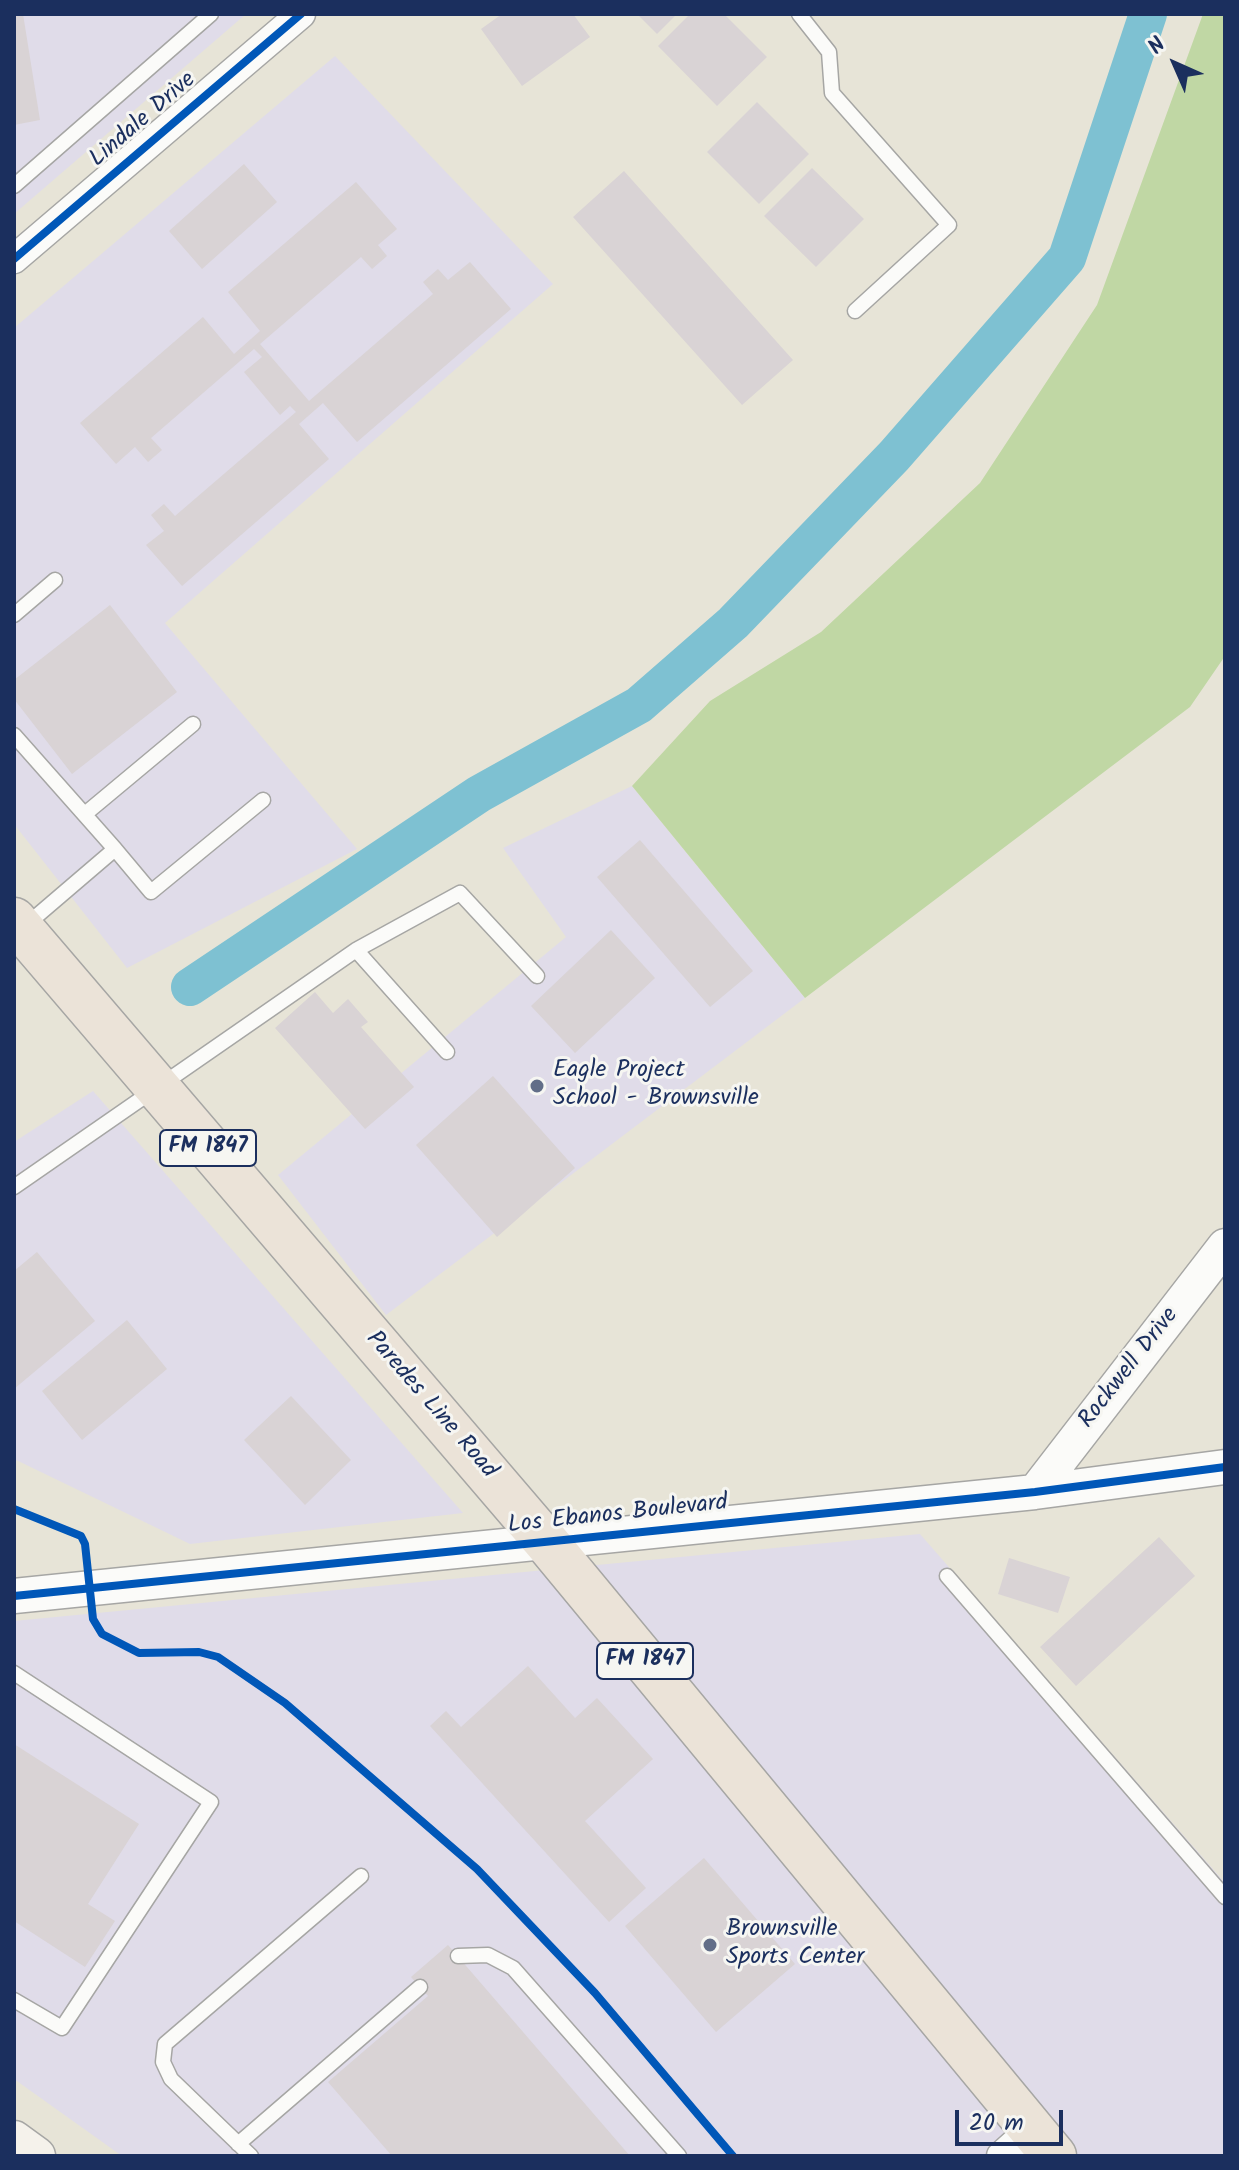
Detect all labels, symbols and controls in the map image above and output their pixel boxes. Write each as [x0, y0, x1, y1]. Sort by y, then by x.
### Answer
north arrow [1135, 24, 1215, 104]
text: N [1140, 29, 1175, 64]
street label: Lindale Drive [85, 67, 203, 175]
place label: Eagle Project School - Brownsville [553, 1058, 759, 1114]
marker: Eagle Project School - Brownsville [528, 1077, 546, 1095]
road number: FM 1847 [160, 1130, 256, 1166]
street label: Rockwell Drive [1074, 1303, 1186, 1435]
street label: Paredes Line Road [358, 1326, 502, 1486]
street label: Los Ebanos Boulevard [507, 1490, 729, 1542]
road number: FM 1847 [597, 1643, 693, 1679]
place label: Brownsville Sports Center [726, 1917, 864, 1973]
marker: Brownsville Sports Center [701, 1936, 719, 1954]
scale bar [959, 2094, 1067, 2144]
text: 20 m [969, 2104, 1024, 2143]

